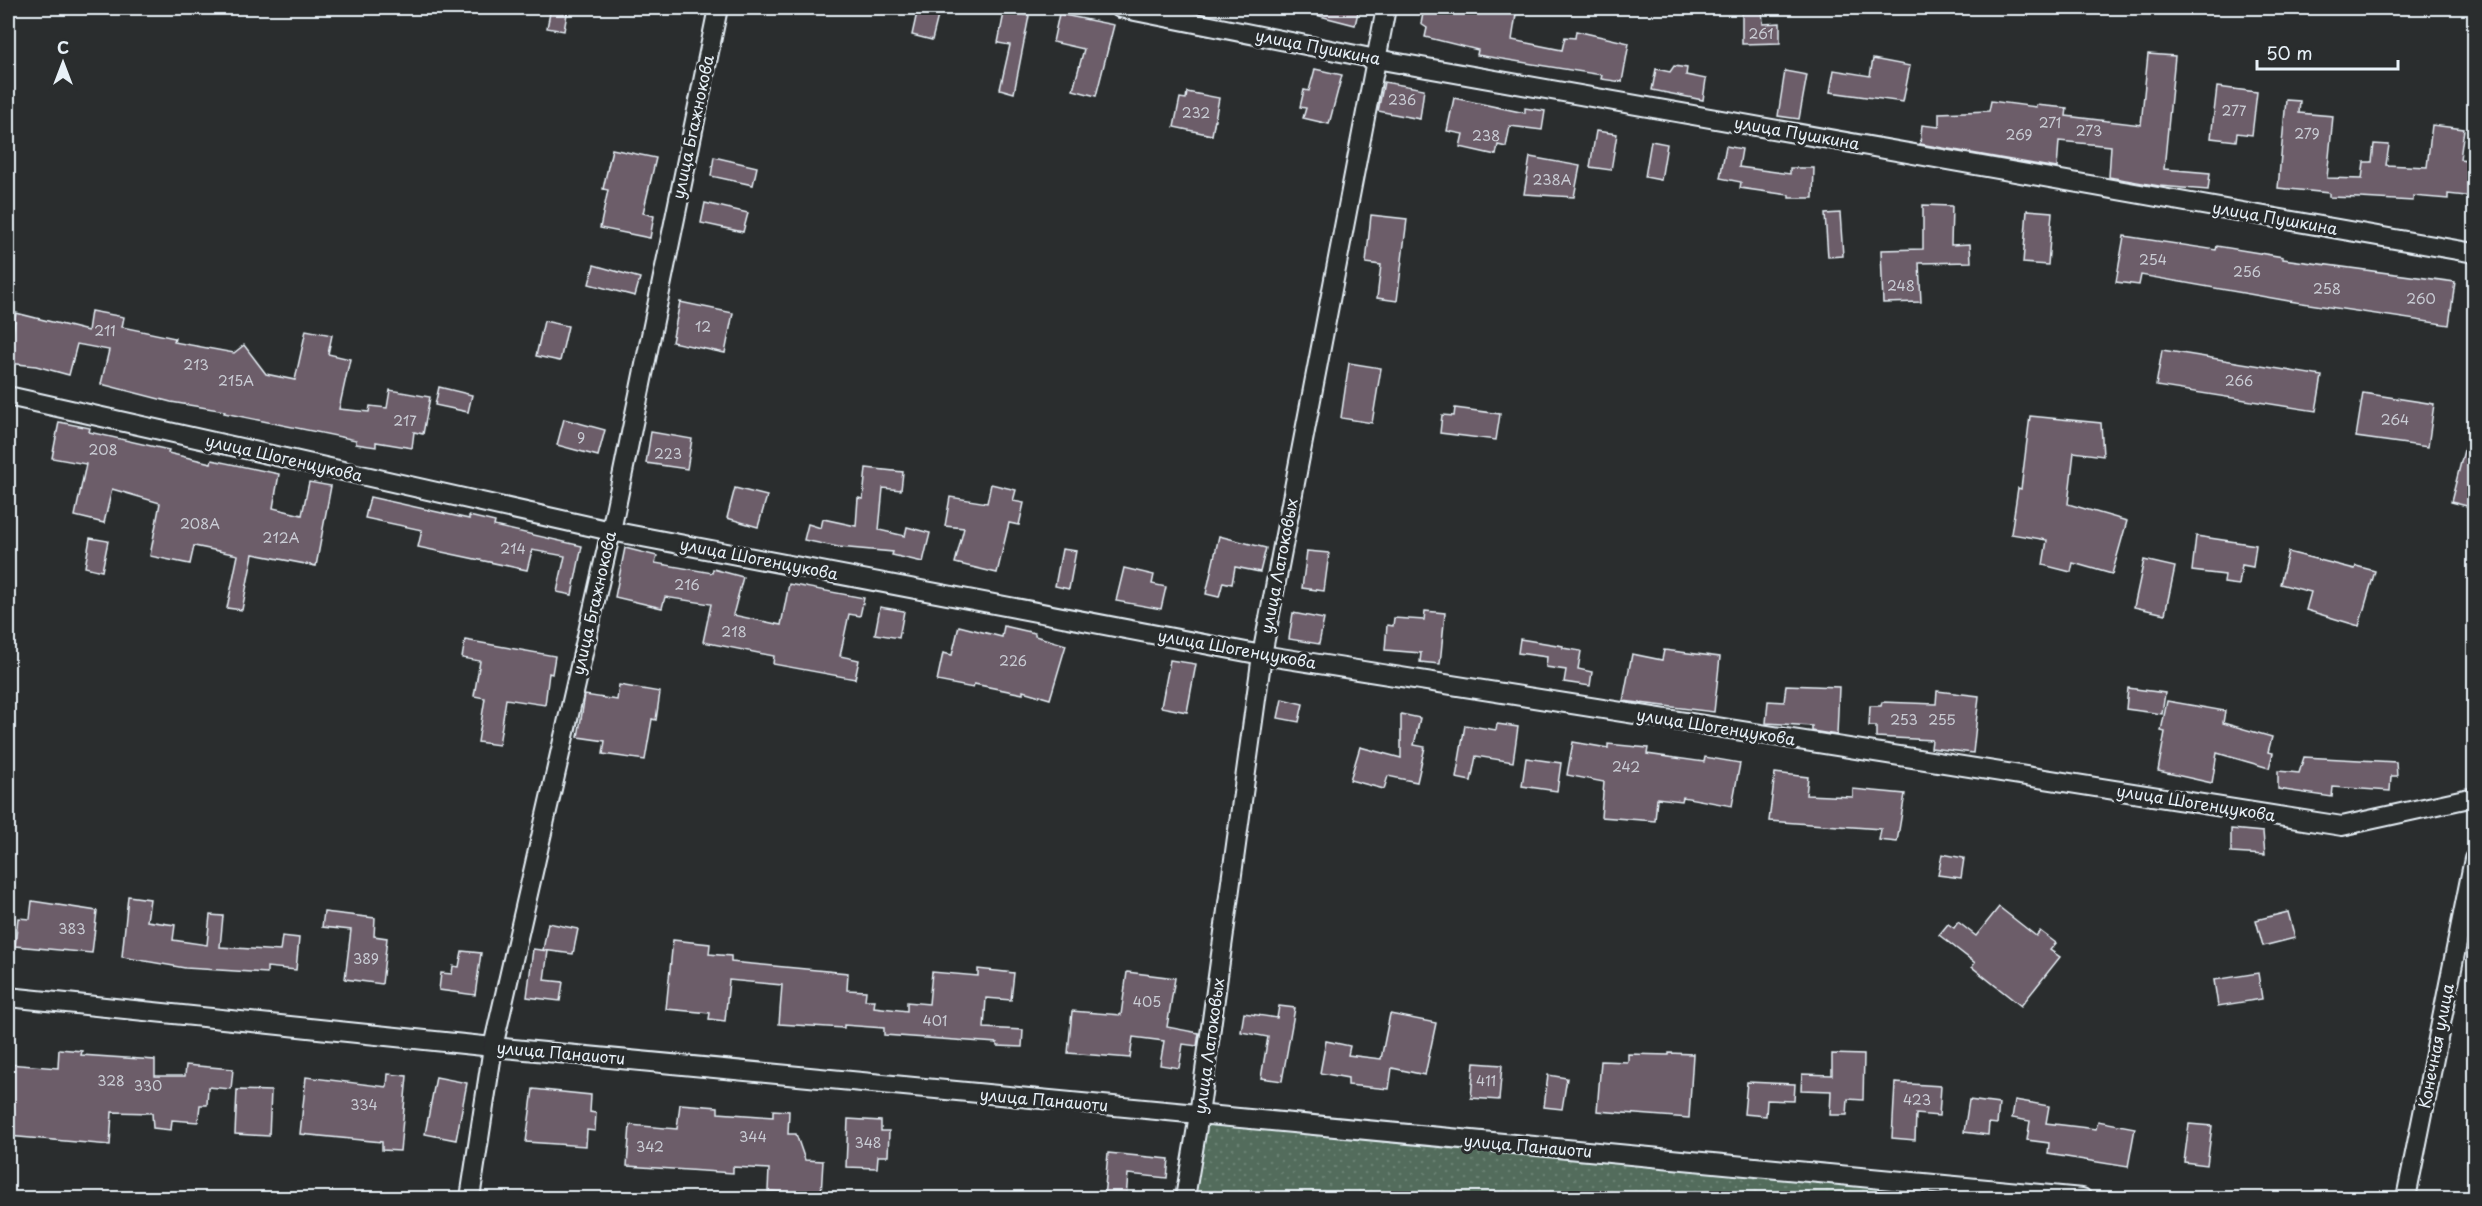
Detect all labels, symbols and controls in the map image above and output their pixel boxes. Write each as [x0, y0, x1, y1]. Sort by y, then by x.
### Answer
street label: улица Пушкина [1254, 22, 1383, 70]
house number: 261 [1748, 23, 1774, 44]
north arrow [33, 33, 93, 93]
scale bar [2257, 33, 2398, 71]
text: С [57, 35, 69, 59]
text: 50 m [2266, 39, 2313, 66]
street label: улица Бгажнокова [665, 52, 719, 201]
house number: 236 [1388, 89, 1416, 110]
house number: 277 [2222, 100, 2247, 121]
house number: 232 [1182, 102, 1210, 123]
street label: улица Пушкина [1733, 109, 1862, 155]
house number: 271 [2039, 112, 2061, 133]
house number: 273 [2076, 120, 2102, 141]
house number: 279 [2294, 123, 2320, 144]
house number: 269 [2006, 124, 2032, 145]
house number: 238 [1472, 125, 1500, 146]
house number: 238А [1533, 169, 1572, 190]
street label: улица Пушкина [2211, 194, 2340, 240]
house number: 254 [2139, 249, 2167, 270]
house number: 256 [2233, 261, 2261, 282]
house number: 248 [1887, 275, 1915, 296]
house number: 258 [2313, 278, 2341, 299]
house number: 260 [2406, 288, 2436, 309]
house number: 12 [695, 316, 711, 337]
house number: 211 [94, 320, 116, 341]
house number: 213 [183, 354, 209, 375]
house number: 215А [218, 370, 254, 391]
house number: 266 [2225, 370, 2253, 391]
house number: 264 [2381, 409, 2409, 430]
house number: 217 [393, 410, 417, 431]
street label: улица Шогенцукова [203, 427, 365, 487]
house number: 9 [577, 427, 585, 448]
house number: 208 [88, 439, 118, 460]
house number: 223 [654, 443, 682, 464]
street label: улица Латоковых [1253, 496, 1303, 635]
house number: 208А [180, 513, 220, 534]
house number: 212А [263, 527, 300, 548]
street label: улица Бгажнокова [565, 528, 621, 677]
street label: улица Шогенцукова [678, 531, 840, 585]
house number: 214 [500, 538, 526, 559]
house number: 216 [674, 574, 700, 595]
house number: 218 [721, 621, 747, 642]
street label: улица Шогенцукова [1156, 622, 1318, 674]
house number: 226 [999, 650, 1027, 671]
street label: улица Шогенцукова [1635, 702, 1797, 750]
house number: 253 [1890, 709, 1918, 730]
house number: 255 [1928, 709, 1956, 730]
house number: 242 [1612, 756, 1640, 777]
street label: улица Шогенцукова [2115, 778, 2277, 826]
house number: 383 [58, 918, 86, 939]
house number: 389 [353, 948, 379, 969]
street label: улица Латоковых [1187, 976, 1229, 1115]
street label: Конечная улица [2411, 981, 2459, 1110]
house number: 405 [1133, 991, 1161, 1012]
house number: 401 [923, 1010, 947, 1031]
street label: улица Панаиоти [496, 1034, 626, 1070]
house number: 328 [97, 1070, 125, 1091]
house number: 411 [1476, 1070, 1496, 1091]
house number: 330 [134, 1075, 162, 1096]
street label: улица Панаиоти [979, 1081, 1109, 1117]
house number: 423 [1903, 1089, 1931, 1110]
house number: 334 [350, 1094, 378, 1115]
house number: 344 [739, 1126, 767, 1147]
street label: улица Панаиоти [1463, 1127, 1593, 1163]
house number: 348 [854, 1132, 882, 1153]
house number: 342 [636, 1136, 664, 1157]

